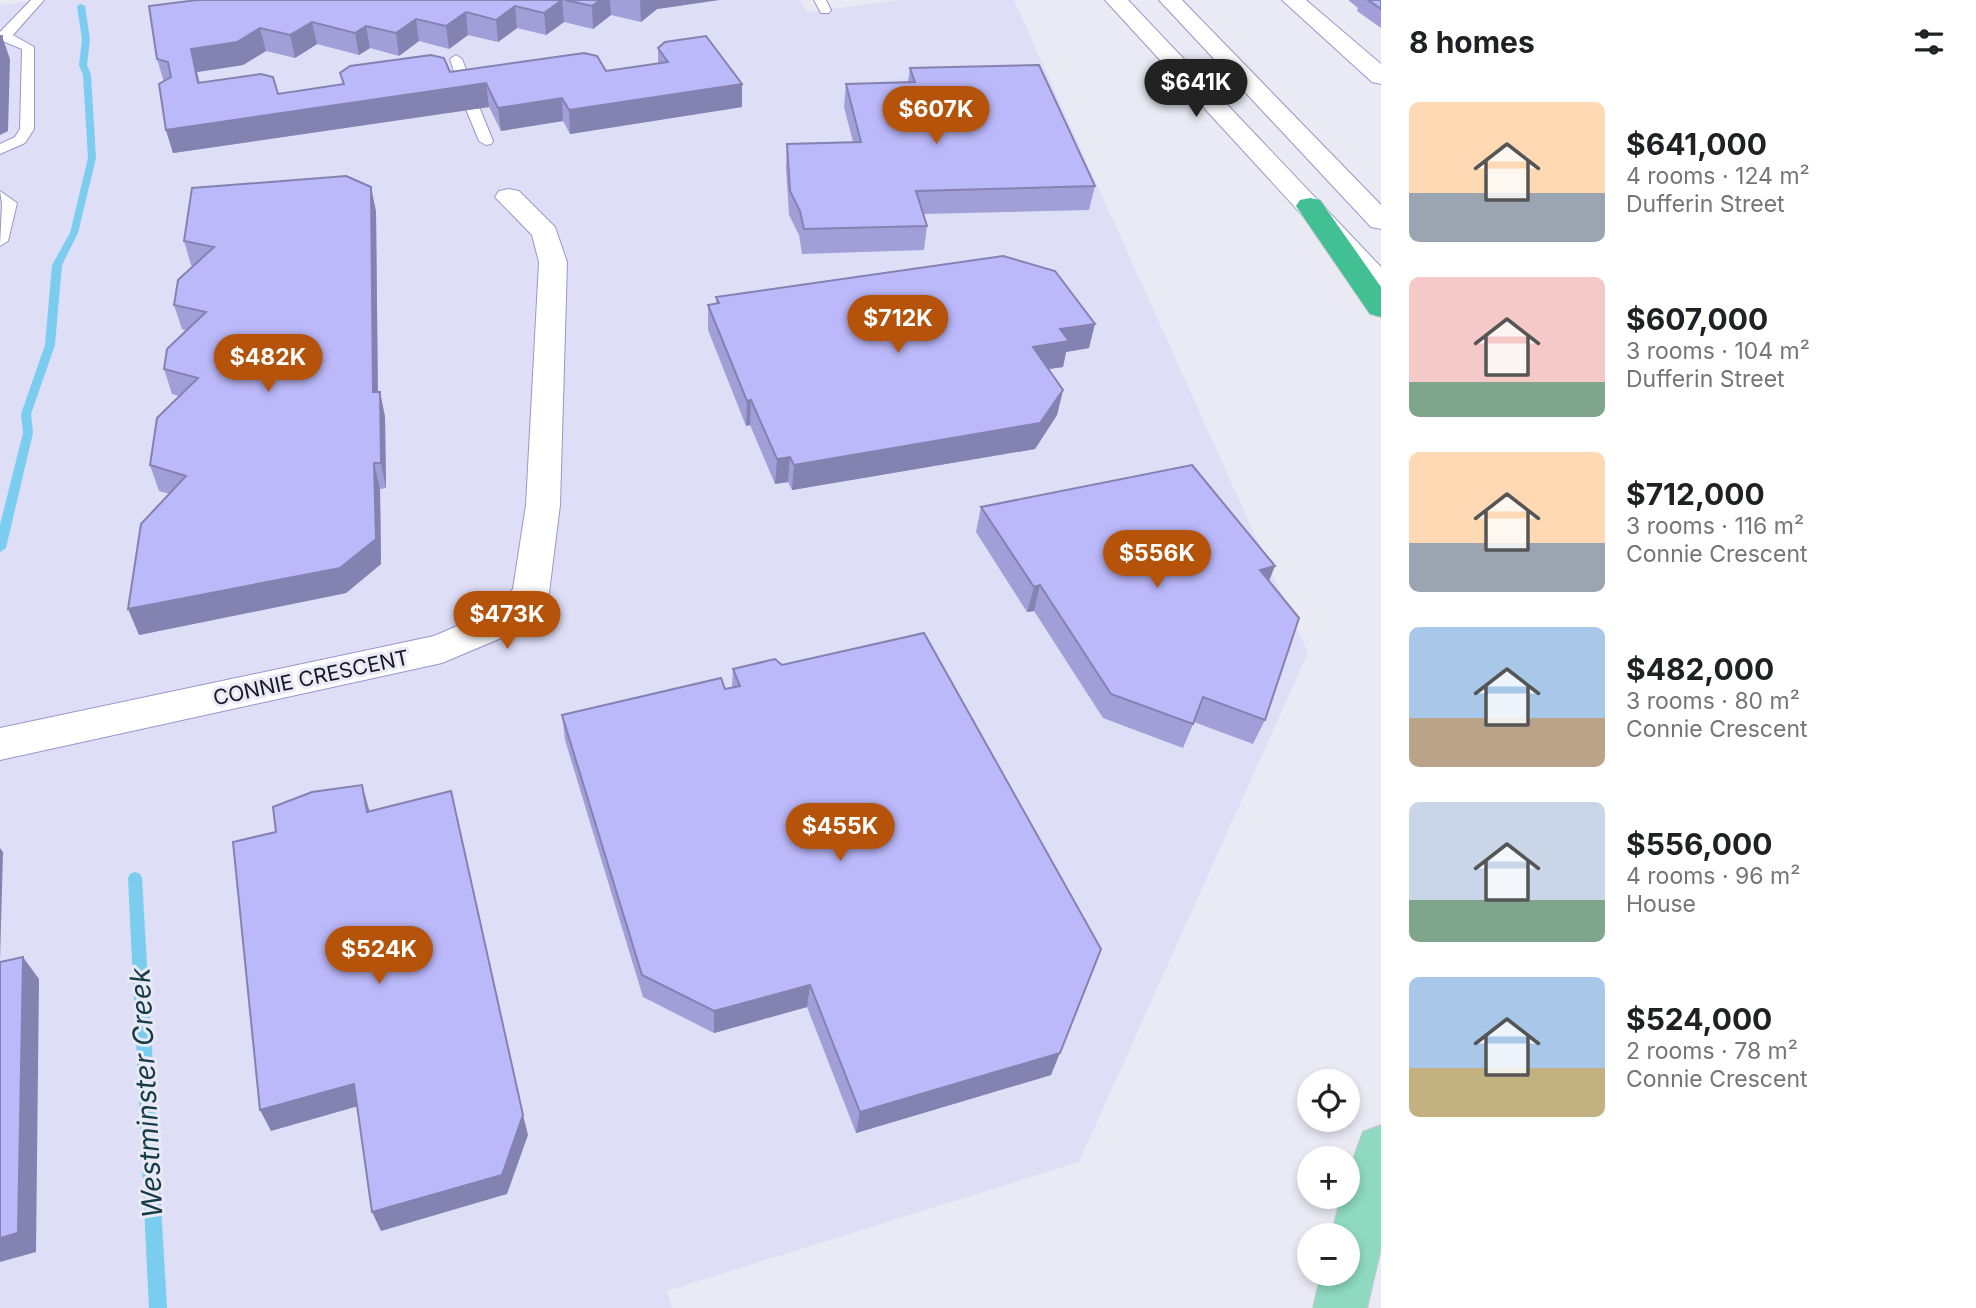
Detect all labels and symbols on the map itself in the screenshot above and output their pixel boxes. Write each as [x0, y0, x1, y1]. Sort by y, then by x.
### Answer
pin: $641K [1147, 60, 1245, 119]
pin: $607K [887, 86, 985, 146]
pin: $712K [849, 296, 947, 355]
pin: $482K [219, 334, 317, 394]
pin: $556K [1108, 530, 1206, 590]
pin: $473K [458, 592, 556, 651]
street label: CONNIE CRESCENT [211, 645, 411, 710]
pin: $455K [791, 804, 889, 863]
pin: $524K [330, 926, 428, 986]
water label: Westminster Creek [122, 966, 170, 1219]

